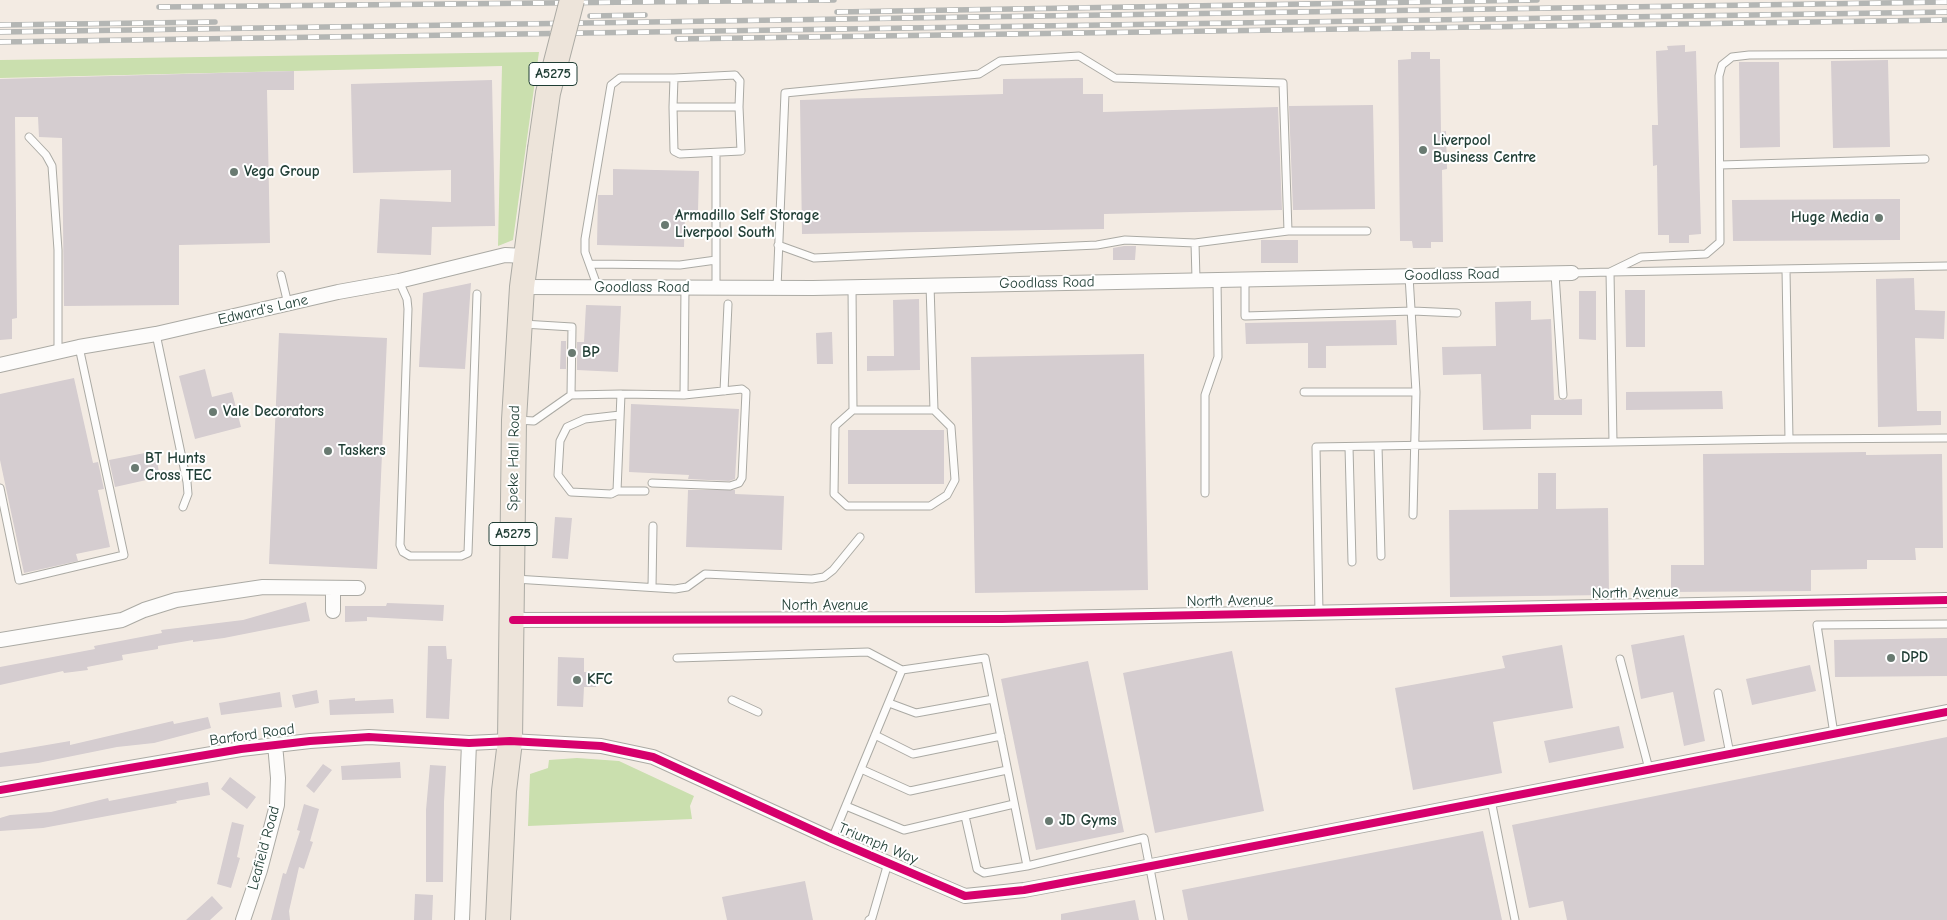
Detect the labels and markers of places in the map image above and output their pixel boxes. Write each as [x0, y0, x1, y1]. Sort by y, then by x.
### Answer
place label: Liverpool Business Centre [1433, 132, 1536, 167]
marker: Liverpool Business Centre [1417, 144, 1429, 156]
place label: Vega Group [244, 163, 319, 181]
marker: Vega Group [228, 166, 240, 178]
place label: Armadillo Self Storage Liverpool South [675, 207, 819, 242]
place label: Huge Media [1791, 209, 1869, 227]
marker: Huge Media [1873, 212, 1885, 224]
marker: Armadillo Self Storage Liverpool South [659, 219, 671, 231]
place label: BP [582, 344, 599, 362]
marker: BP [566, 347, 578, 359]
place label: Vale Decorators [223, 403, 324, 421]
marker: Vale Decorators [207, 406, 219, 418]
place label: Taskers [338, 442, 386, 460]
marker: Taskers [322, 445, 334, 457]
place label: BT Hunts Cross TEC [145, 450, 211, 485]
marker: BT Hunts Cross TEC [129, 462, 141, 474]
place label: DPD [1901, 649, 1928, 667]
marker: DPD [1885, 652, 1897, 664]
place label: KFC [587, 671, 613, 689]
marker: KFC [571, 674, 583, 686]
place label: JD Gyms [1059, 812, 1117, 830]
marker: JD Gyms [1043, 815, 1055, 827]

